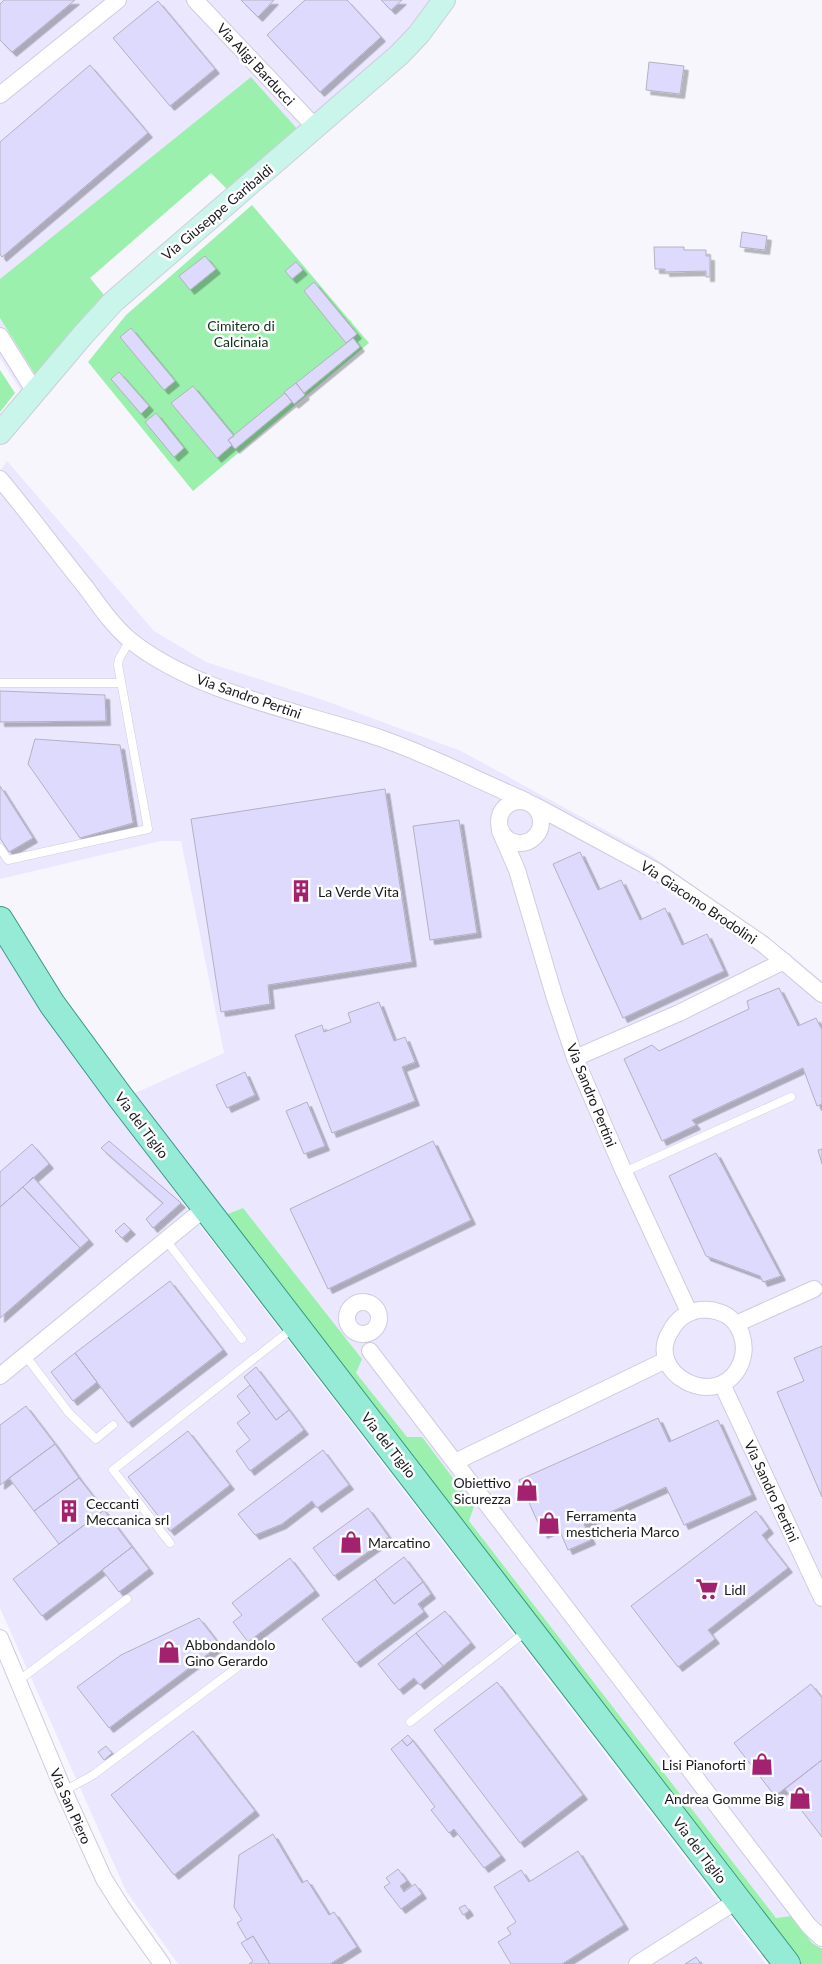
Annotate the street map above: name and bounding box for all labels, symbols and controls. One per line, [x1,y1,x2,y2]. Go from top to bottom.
street label: Via Aligi Barducci [214,19,298,109]
street label: Via Giuseppe Garibaldi [158,161,276,263]
park label: Cimitero di Calcinaia [207,317,275,350]
street label: Via Sandro Pertini [194,670,304,722]
street label: Via Giacomo Brodolini [638,857,760,947]
building icon: La Verde Vita [288,878,314,904]
place label: La Verde Vita [318,883,399,900]
street label: Via Sandro Pertini [563,1041,621,1149]
street label: Via del Tiglio [112,1089,172,1162]
street label: Via del Tiglio [358,1409,420,1481]
street label: Via Sandro Pertini [741,1437,803,1545]
place label: Obiettivo Sicurezza [453,1474,511,1507]
shop icon: Obiettivo Sicurezza [514,1477,540,1503]
place label: Ceccanti Meccanica srl [86,1495,169,1528]
building icon: Ceccanti Meccanica srl [56,1498,82,1524]
place label: Ferramenta mesticheria Marco [566,1507,680,1540]
shop icon: Ferramenta mesticheria Marco [536,1510,562,1536]
shop icon: Marcatino [338,1529,364,1555]
place label: Marcatino [368,1534,431,1551]
supermarket icon: Lidl [694,1576,720,1602]
place label: Lidl [724,1581,746,1598]
place label: Abbondandolo Gino Gerardo [185,1636,276,1669]
shop icon: Abbondandolo Gino Gerardo [156,1639,182,1665]
shop icon: Lisi Pianoforti [749,1751,775,1777]
place label: Lisi Pianoforti [662,1756,746,1773]
street label: Via San Piero [47,1765,95,1847]
shop icon: Andrea Gomme Big [787,1785,813,1811]
place label: Andrea Gomme Big [665,1790,784,1807]
street label: Via del Tiglio [670,1814,730,1887]

